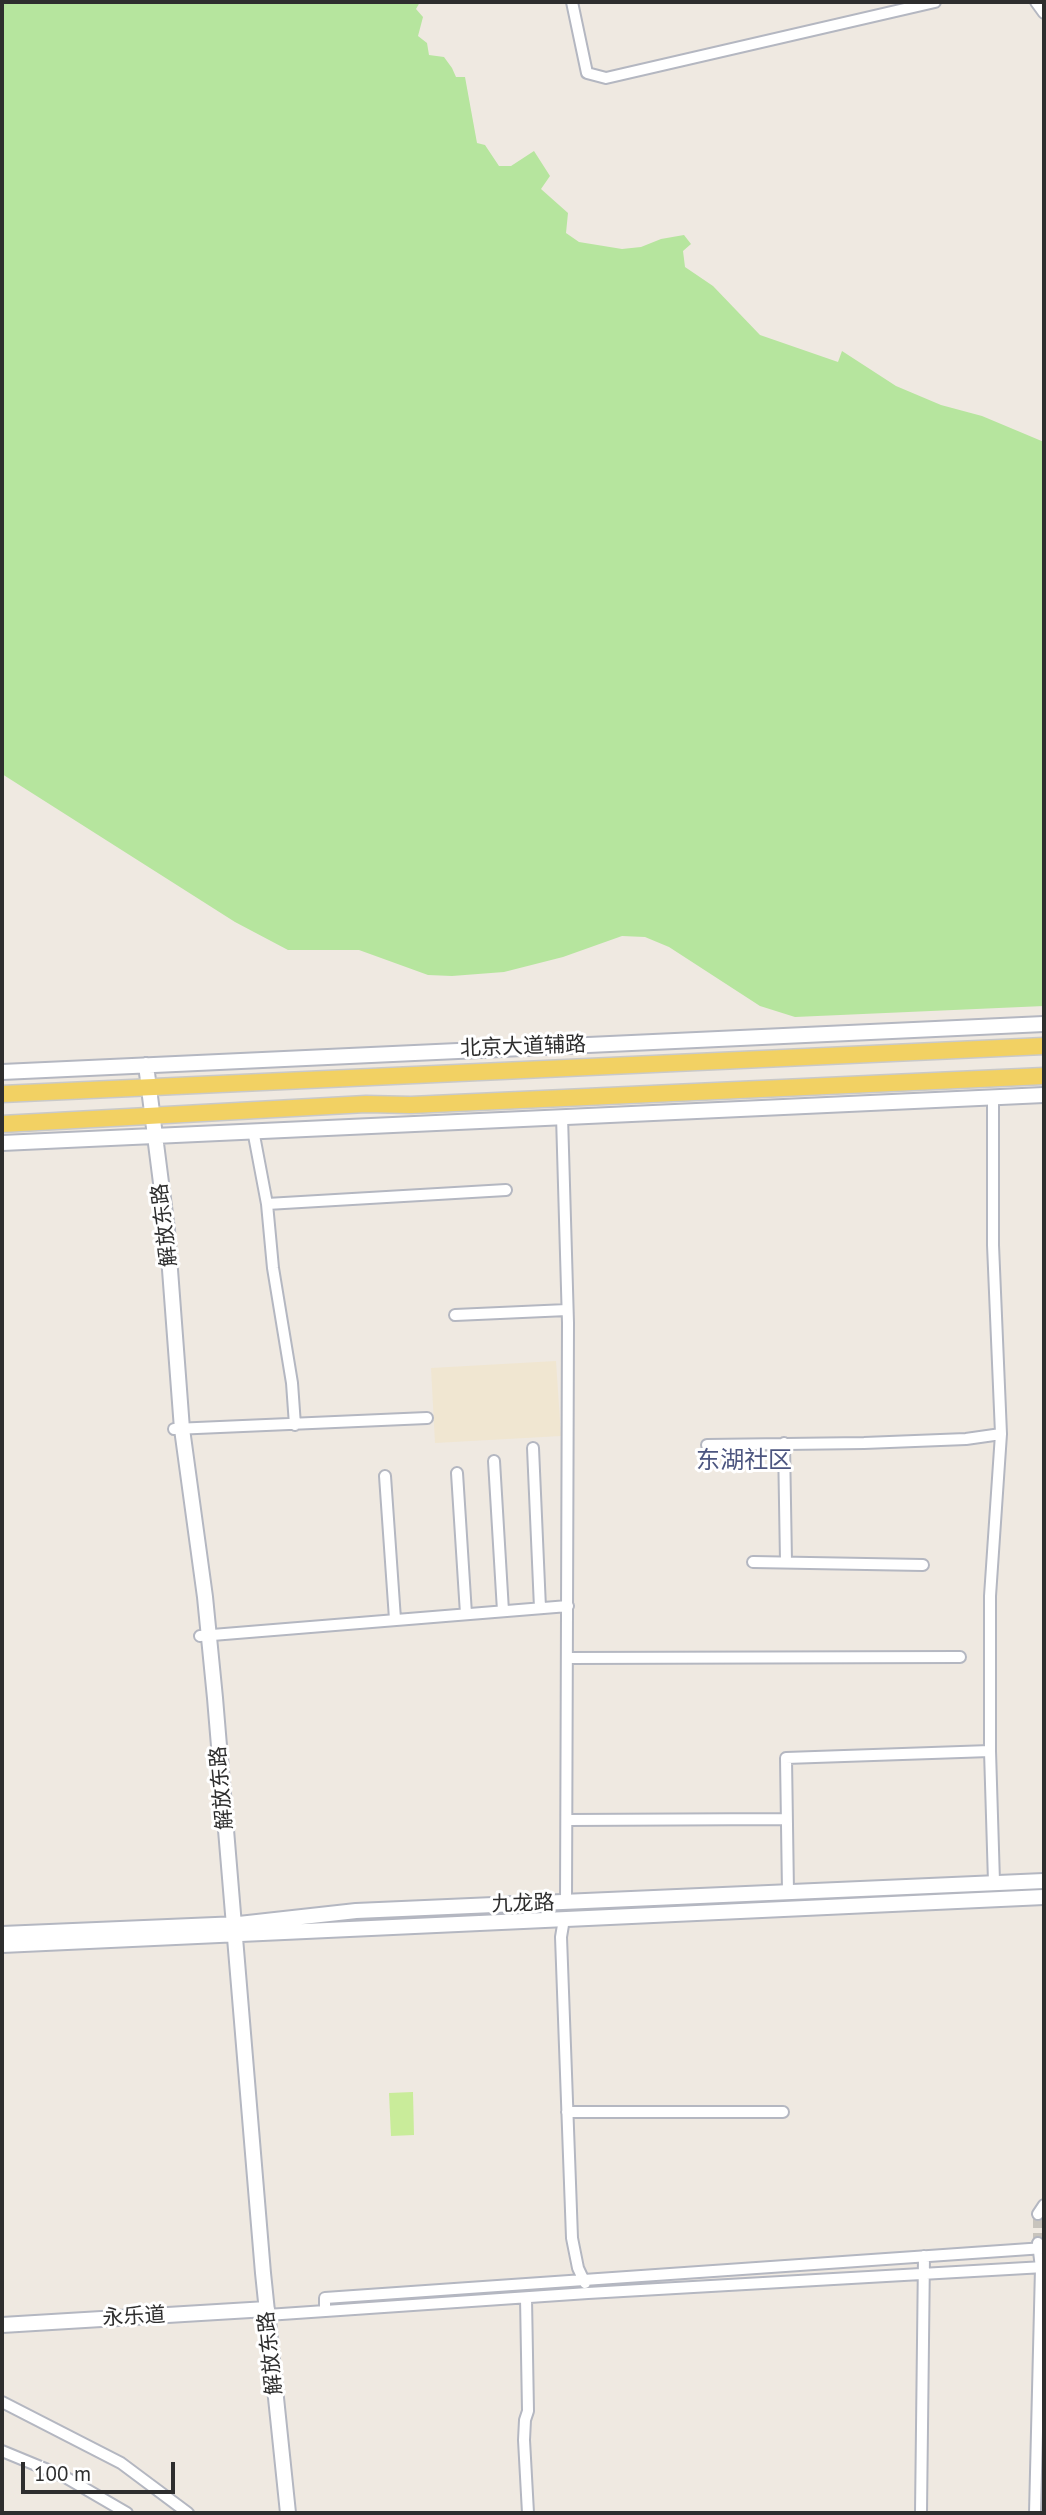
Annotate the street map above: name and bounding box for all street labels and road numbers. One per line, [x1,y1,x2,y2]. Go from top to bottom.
street label: 北京大道辅路 [460,1032,586,1062]
street label: 解放东路 [147,1182,183,1268]
street label: 解放东路 [206,1745,238,1831]
street label: 九龙路 [491,1890,555,1918]
street label: 永乐道 [102,2303,166,2331]
street label: 解放东路 [254,2310,288,2396]

